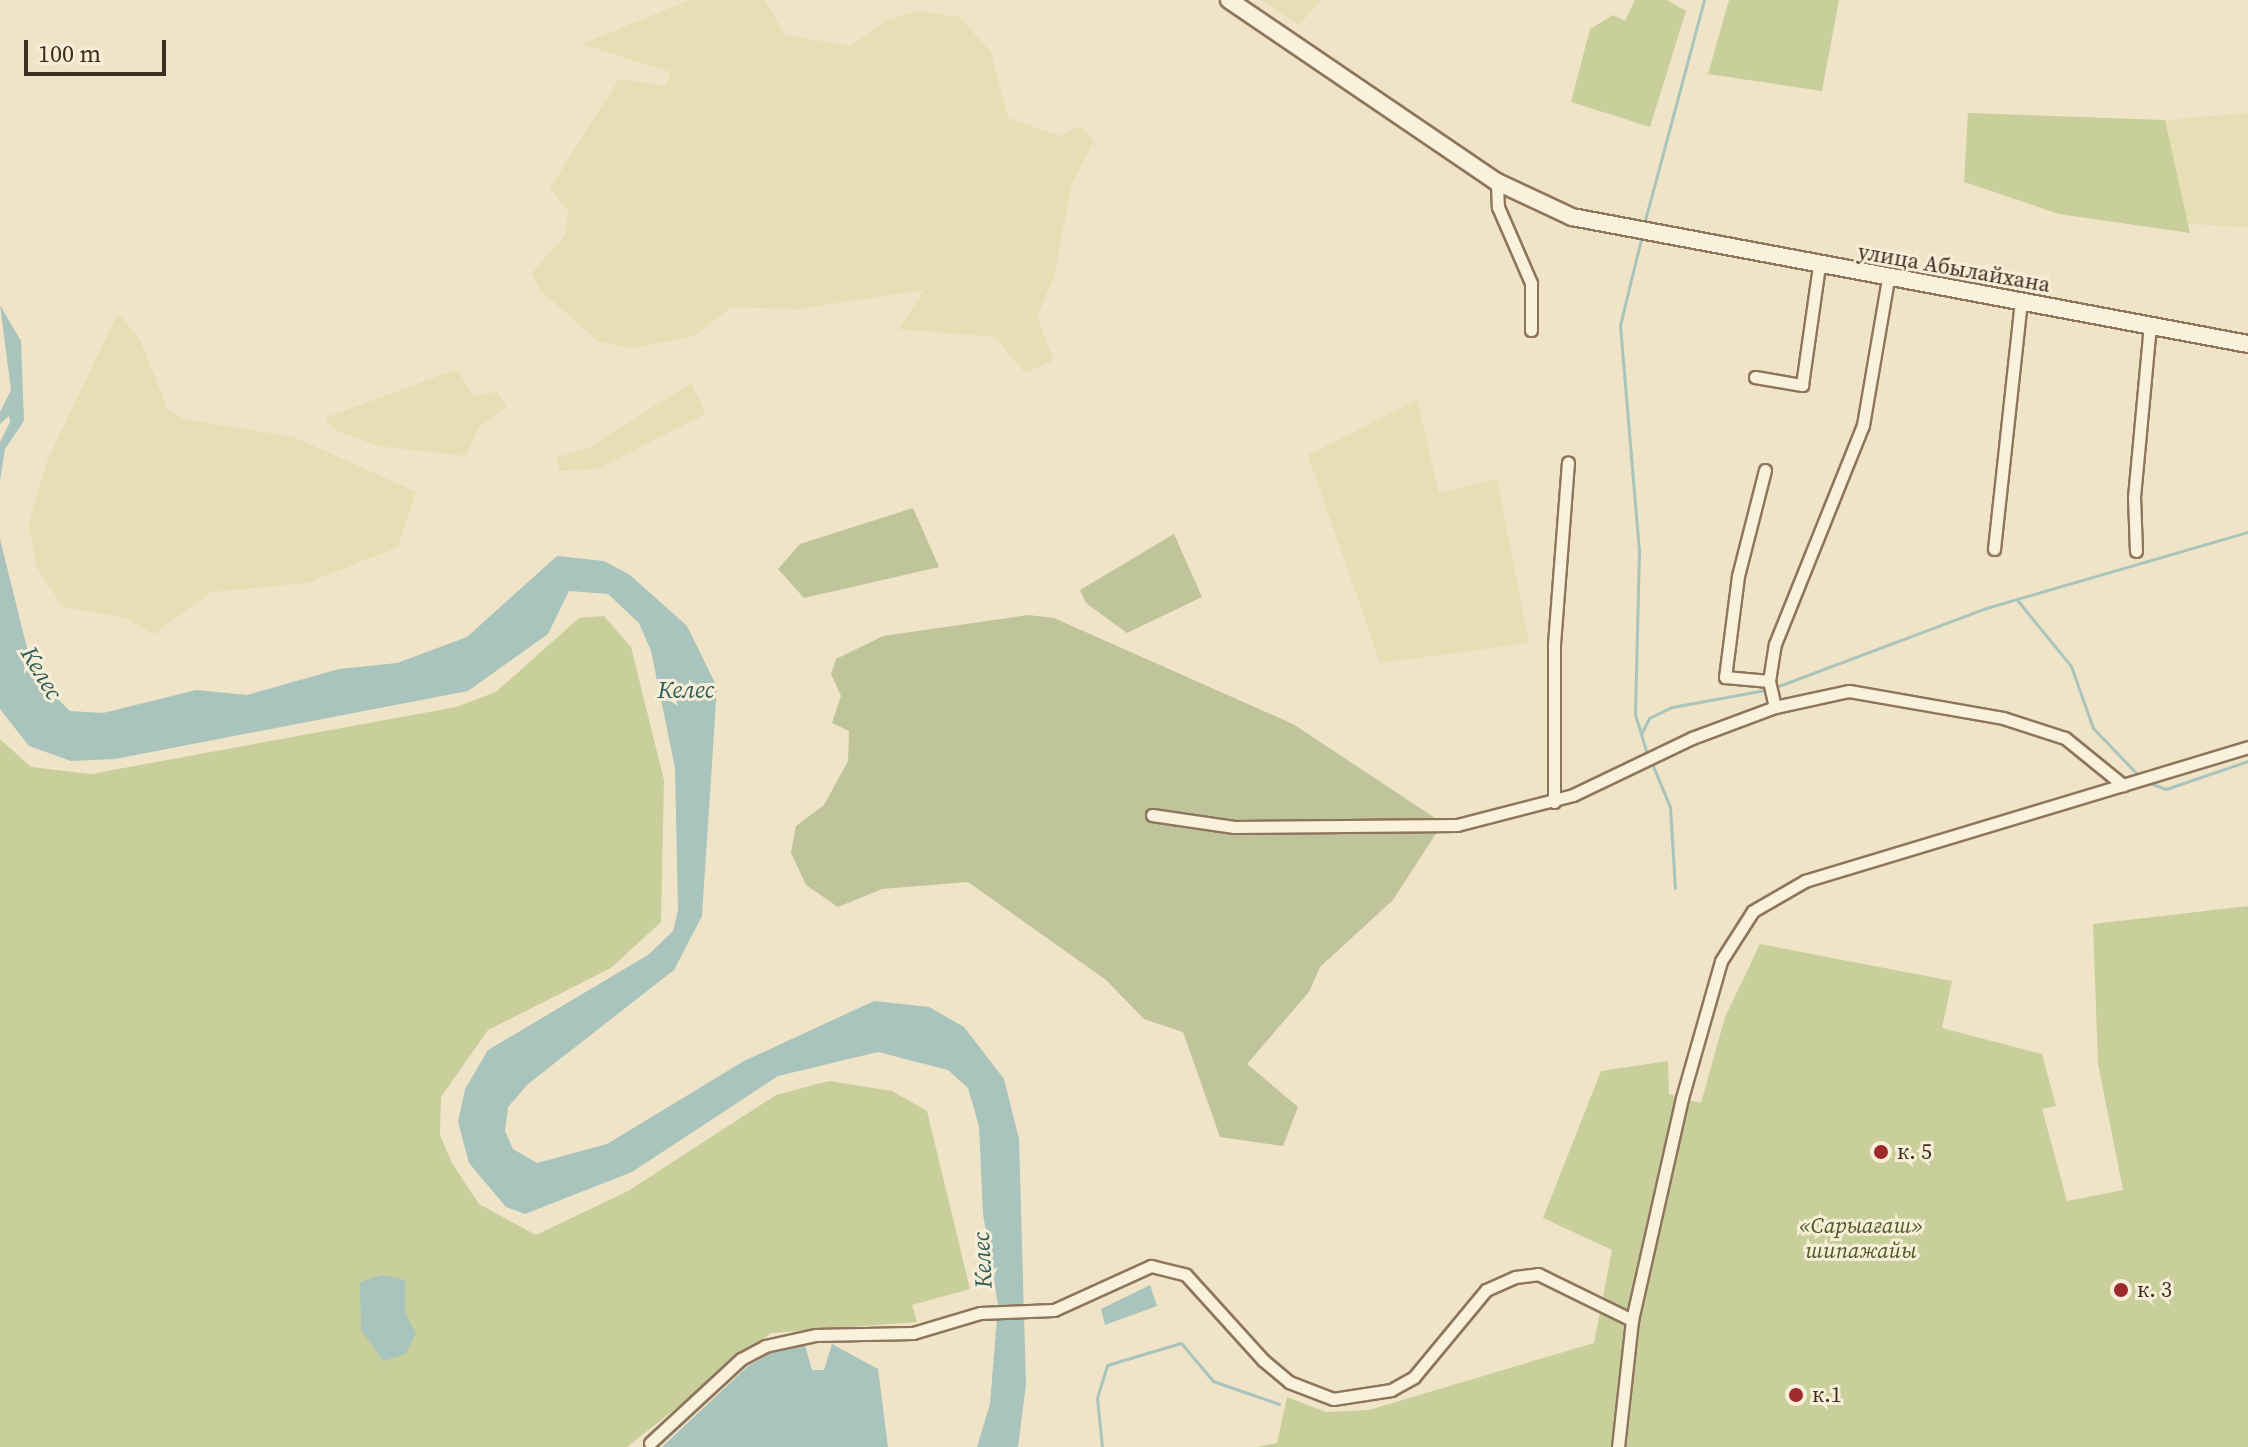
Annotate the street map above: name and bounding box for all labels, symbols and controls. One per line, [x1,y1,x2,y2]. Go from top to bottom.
scale bar [28,24,170,74]
text: 100 m [38,37,101,70]
street label: улица Абылайхана [1856,238,2052,298]
water label: Келес [15,641,69,705]
water label: Келес [658,676,714,704]
place label: к. 5 [1897,1139,1932,1165]
marker: к. 5 [1872,1143,1890,1161]
park label: «Сарыағаш» шипажайы [1799,1212,1923,1264]
water label: Келес [966,1231,998,1289]
place label: к. 3 [2137,1277,2172,1303]
marker: к. 3 [2112,1281,2130,1299]
place label: к.1 [1812,1382,1842,1408]
marker: к.1 [1787,1386,1805,1404]

